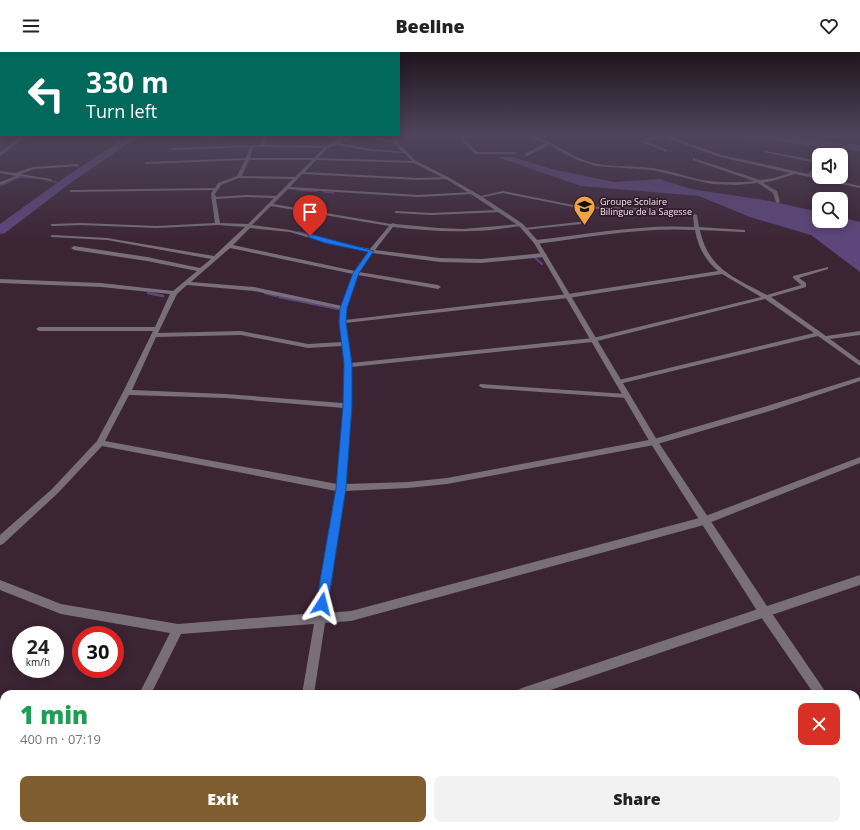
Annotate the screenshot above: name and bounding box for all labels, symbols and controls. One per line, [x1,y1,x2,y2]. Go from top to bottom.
text: Beeline [395,14,465,38]
icon: menu [20,15,42,37]
icon: heart [818,15,840,37]
text: 330 m [86,63,169,101]
icon: left [20,68,72,120]
text: Turn left [86,99,157,123]
map controls [812,148,848,228]
button: sound [812,148,848,184]
button: search [812,192,848,228]
school or university icon: Groupe Scolaire Bilingue de la Sagesse [572,193,598,226]
pin [293,195,327,236]
place label: Groupe Scolaire Bilingue de la Sagesse [600,195,692,218]
icon: arrive [299,201,321,223]
position arrow [301,583,343,625]
speed limit sign: 30 [72,626,124,678]
text: 24 [27,633,49,660]
text: km/h [26,655,50,669]
text: 1 min [20,698,88,731]
button: close [798,703,840,745]
text: 400 m · 07:19 [20,730,101,748]
button: Exit [20,776,426,822]
button: Share [434,776,840,822]

